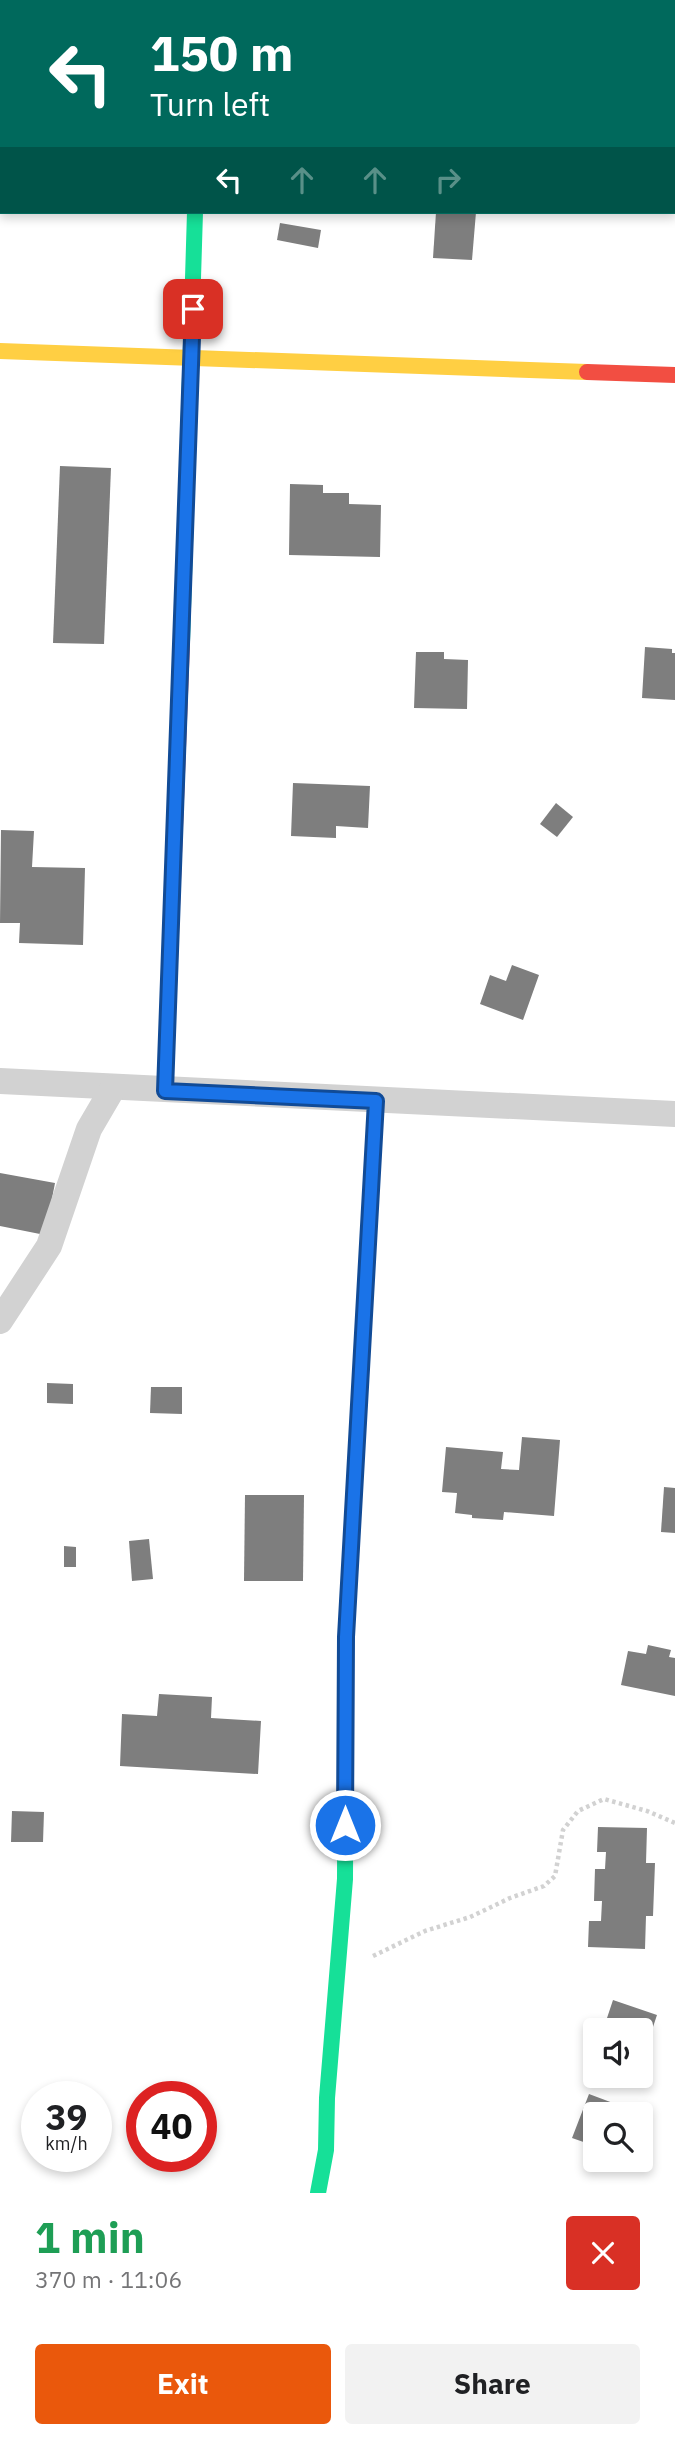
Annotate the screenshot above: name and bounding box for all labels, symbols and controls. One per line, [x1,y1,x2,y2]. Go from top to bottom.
text: 150 m [150,21,294,84]
icon: left [35,28,126,119]
text: Turn left [150,83,270,125]
icon: left [210,161,248,199]
icon: ahead [283,161,321,199]
icon: ahead [356,161,394,199]
icon: right [429,161,467,199]
pin [163,279,223,339]
icon: arrive [174,290,212,328]
position arrow [308,1788,382,1862]
map controls [583,2018,653,2172]
button: sound [583,2018,653,2088]
speed limit sign: 40 [126,2081,217,2172]
text: 39 [45,2094,88,2140]
button: search [583,2102,653,2172]
text: km/h [45,2132,88,2155]
text: 1 min [35,2210,145,2265]
button: close [566,2216,640,2290]
text: 370 m · 11:06 [35,2264,182,2294]
button: Exit [35,2344,331,2424]
button: Share [345,2344,640,2424]

